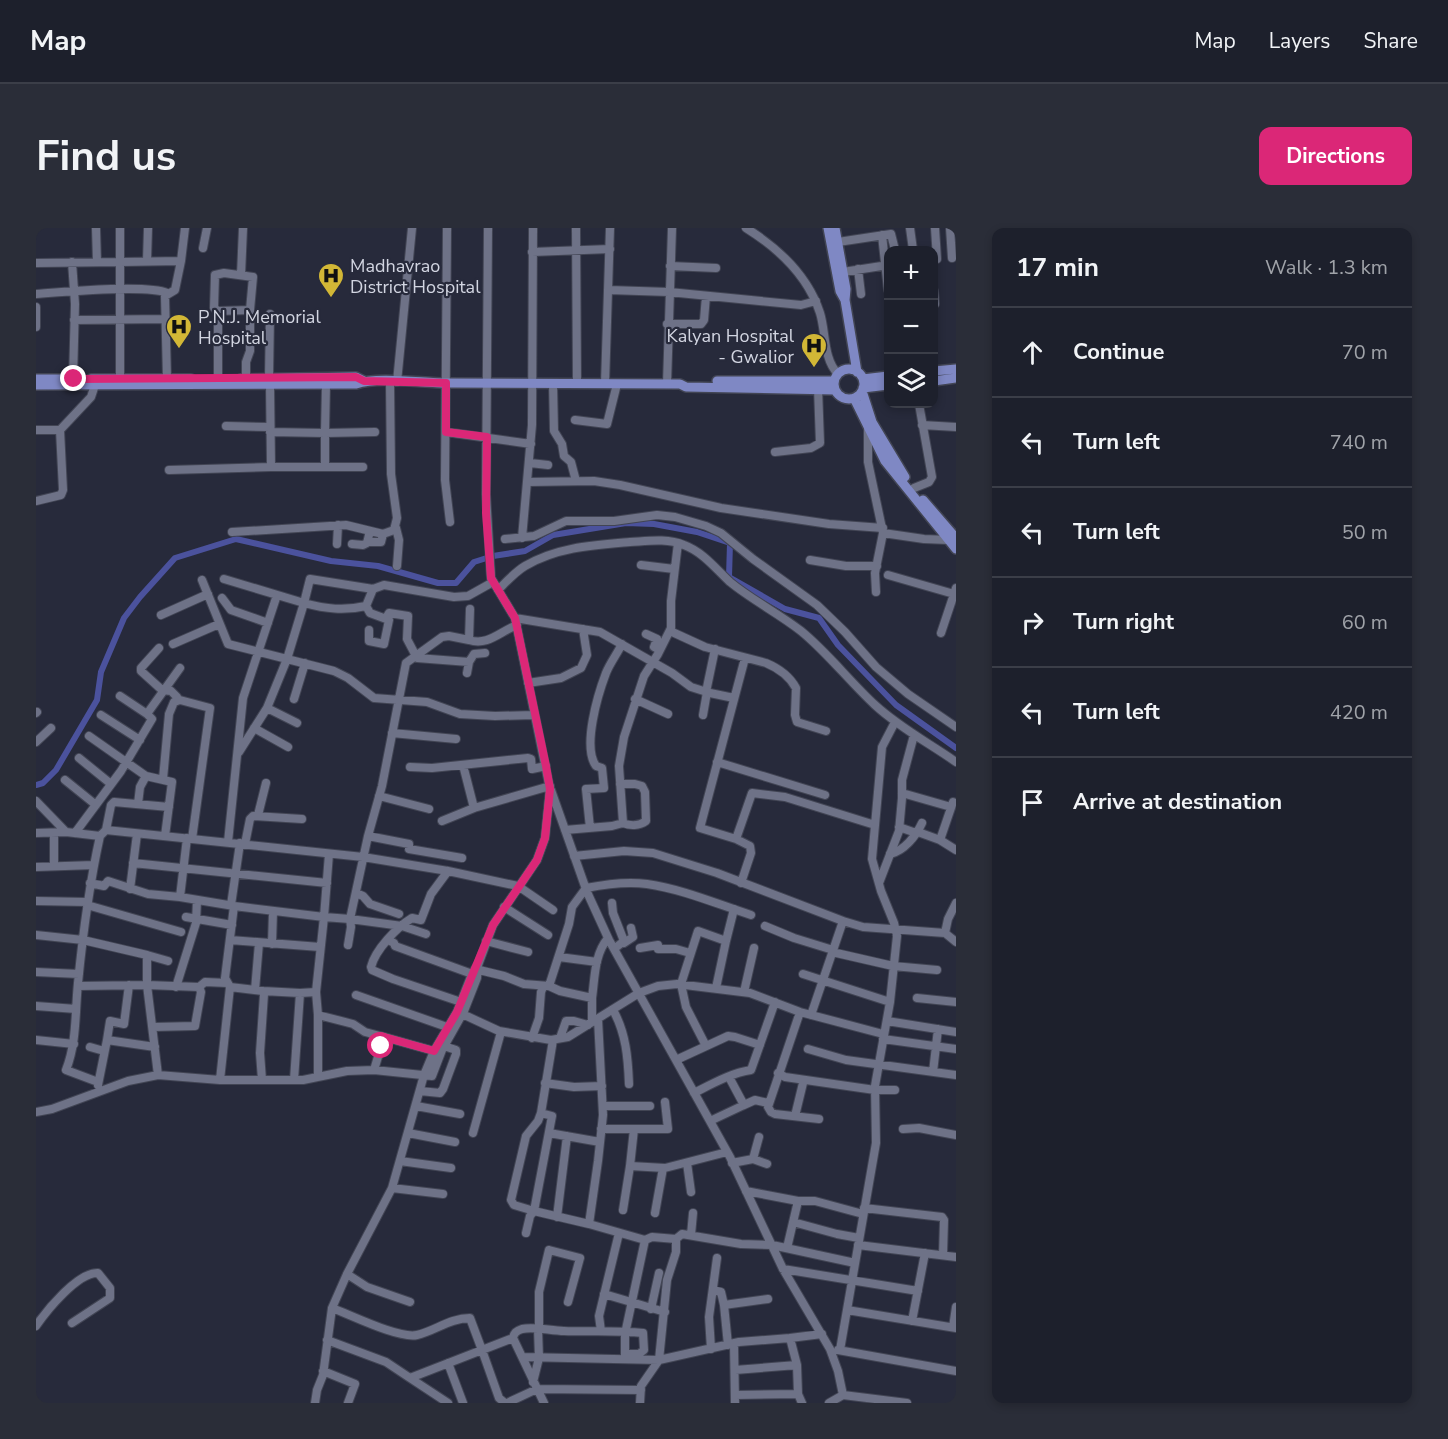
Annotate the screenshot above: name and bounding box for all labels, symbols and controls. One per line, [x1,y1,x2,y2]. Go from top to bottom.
text: Map [30,22,86,60]
text: Map [1194,27,1236,55]
text: Layers [1269,27,1330,55]
text: Share [1363,27,1418,55]
button: Directions [1259,127,1412,185]
text: Find us [36,128,176,185]
map controls [884,246,938,408]
button: + [884,246,938,300]
text: 17 min [1016,250,1099,285]
place label: Madhavrao District Hospital [350,254,481,299]
text: Walk · 1.3 km [1265,254,1388,281]
hospital icon: Madhavrao District Hospital [316,261,346,299]
button: − [884,300,938,354]
place label: P.N.J. Memorial Hospital [198,305,321,350]
hospital icon: P.N.J. Memorial Hospital [164,312,194,350]
place label: Kalyan Hospital - Gwalior [666,324,795,369]
hospital icon: Kalyan Hospital - Gwalior [799,331,829,369]
icon: ahead [1016,336,1049,369]
text: Continue [1073,337,1164,367]
text: 70 m [1342,339,1388,366]
button: layers [884,354,938,408]
route end [60,365,86,391]
icon: left [1016,426,1049,459]
text: Turn left [1073,427,1160,457]
text: 740 m [1330,429,1388,456]
icon: left [1016,516,1049,549]
text: Turn left [1073,517,1160,547]
text: 50 m [1342,519,1388,546]
icon: right [1016,606,1049,639]
text: Turn right [1073,607,1174,637]
text: 60 m [1342,609,1388,636]
icon: left [1016,696,1049,729]
text: Turn left [1073,697,1160,727]
text: 420 m [1330,699,1388,726]
icon: arrive [1016,786,1049,819]
text: Arrive at destination [1073,787,1282,817]
route start [367,1032,393,1058]

